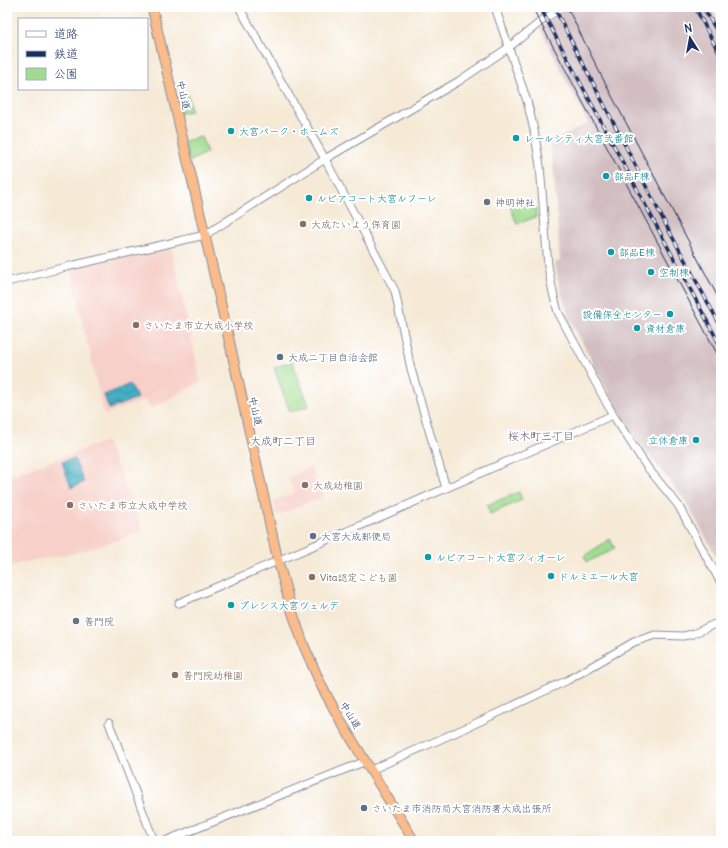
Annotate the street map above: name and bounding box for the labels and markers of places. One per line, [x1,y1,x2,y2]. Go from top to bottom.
place label: 大宮パーク・ホームズ [239,125,339,138]
marker: 大宮パーク・ホームズ [226,126,236,136]
place label: レールシティ大宮弐番館 [524,132,634,145]
marker: レールシティ大宮弐番館 [511,133,521,143]
place label: 部品F棟 [614,170,650,183]
marker: 部品F棟 [601,171,611,181]
place label: ルピアコート大宮ルフーレ [317,192,436,205]
marker: ルピアコート大宮ルフーレ [304,193,314,203]
place label: 神明神社 [495,196,535,209]
marker: 神明神社 [482,197,492,207]
place label: 大成たいよう保育園 [311,218,401,231]
marker: 大成たいよう保育園 [298,219,308,229]
place label: 部品E棟 [619,246,655,259]
marker: 部品E棟 [606,247,616,257]
place label: 空制棟 [659,266,689,279]
marker: 空制棟 [646,267,656,277]
place label: 設備保全センター [582,308,662,321]
marker: 設備保全センター [665,309,675,319]
place label: さいたま市立大成小学校 [144,319,254,332]
marker: さいたま市立大成小学校 [131,320,141,330]
place label: 資材倉庫 [645,322,685,335]
marker: 資材倉庫 [632,323,642,333]
place label: 大成二丁目自治会館 [288,351,378,364]
marker: 大成二丁目自治会館 [275,352,285,362]
place label: 立体倉庫 [648,434,688,447]
marker: 立体倉庫 [691,435,701,445]
place label: 大成幼稚園 [313,479,363,492]
marker: 大成幼稚園 [300,480,310,490]
place label: さいたま市立大成中学校 [78,499,188,512]
marker: さいたま市立大成中学校 [65,500,75,510]
place label: 大宮大成郵便局 [321,530,391,543]
marker: 大宮大成郵便局 [308,531,318,541]
place label: ルピアコート大宮フィオーレ [436,551,566,564]
marker: ルピアコート大宮フィオーレ [423,552,433,562]
place label: ドルミエール大宮 [559,570,638,583]
place label: Vita認定こども園 [320,571,398,584]
marker: ドルミエール大宮 [546,571,556,581]
marker: Vita認定こども園 [307,572,317,582]
place label: プレシス大宮ヴェルデ [239,599,339,612]
marker: プレシス大宮ヴェルデ [226,600,236,610]
place label: 普門院 [84,615,114,628]
marker: 普門院 [71,616,81,626]
place label: 普門院幼稚園 [183,669,243,682]
marker: 普門院幼稚園 [170,670,180,680]
place label: さいたま市消防局大宮消防署大成出張所 [372,802,552,815]
marker: さいたま市消防局大宮消防署大成出張所 [359,803,369,813]

